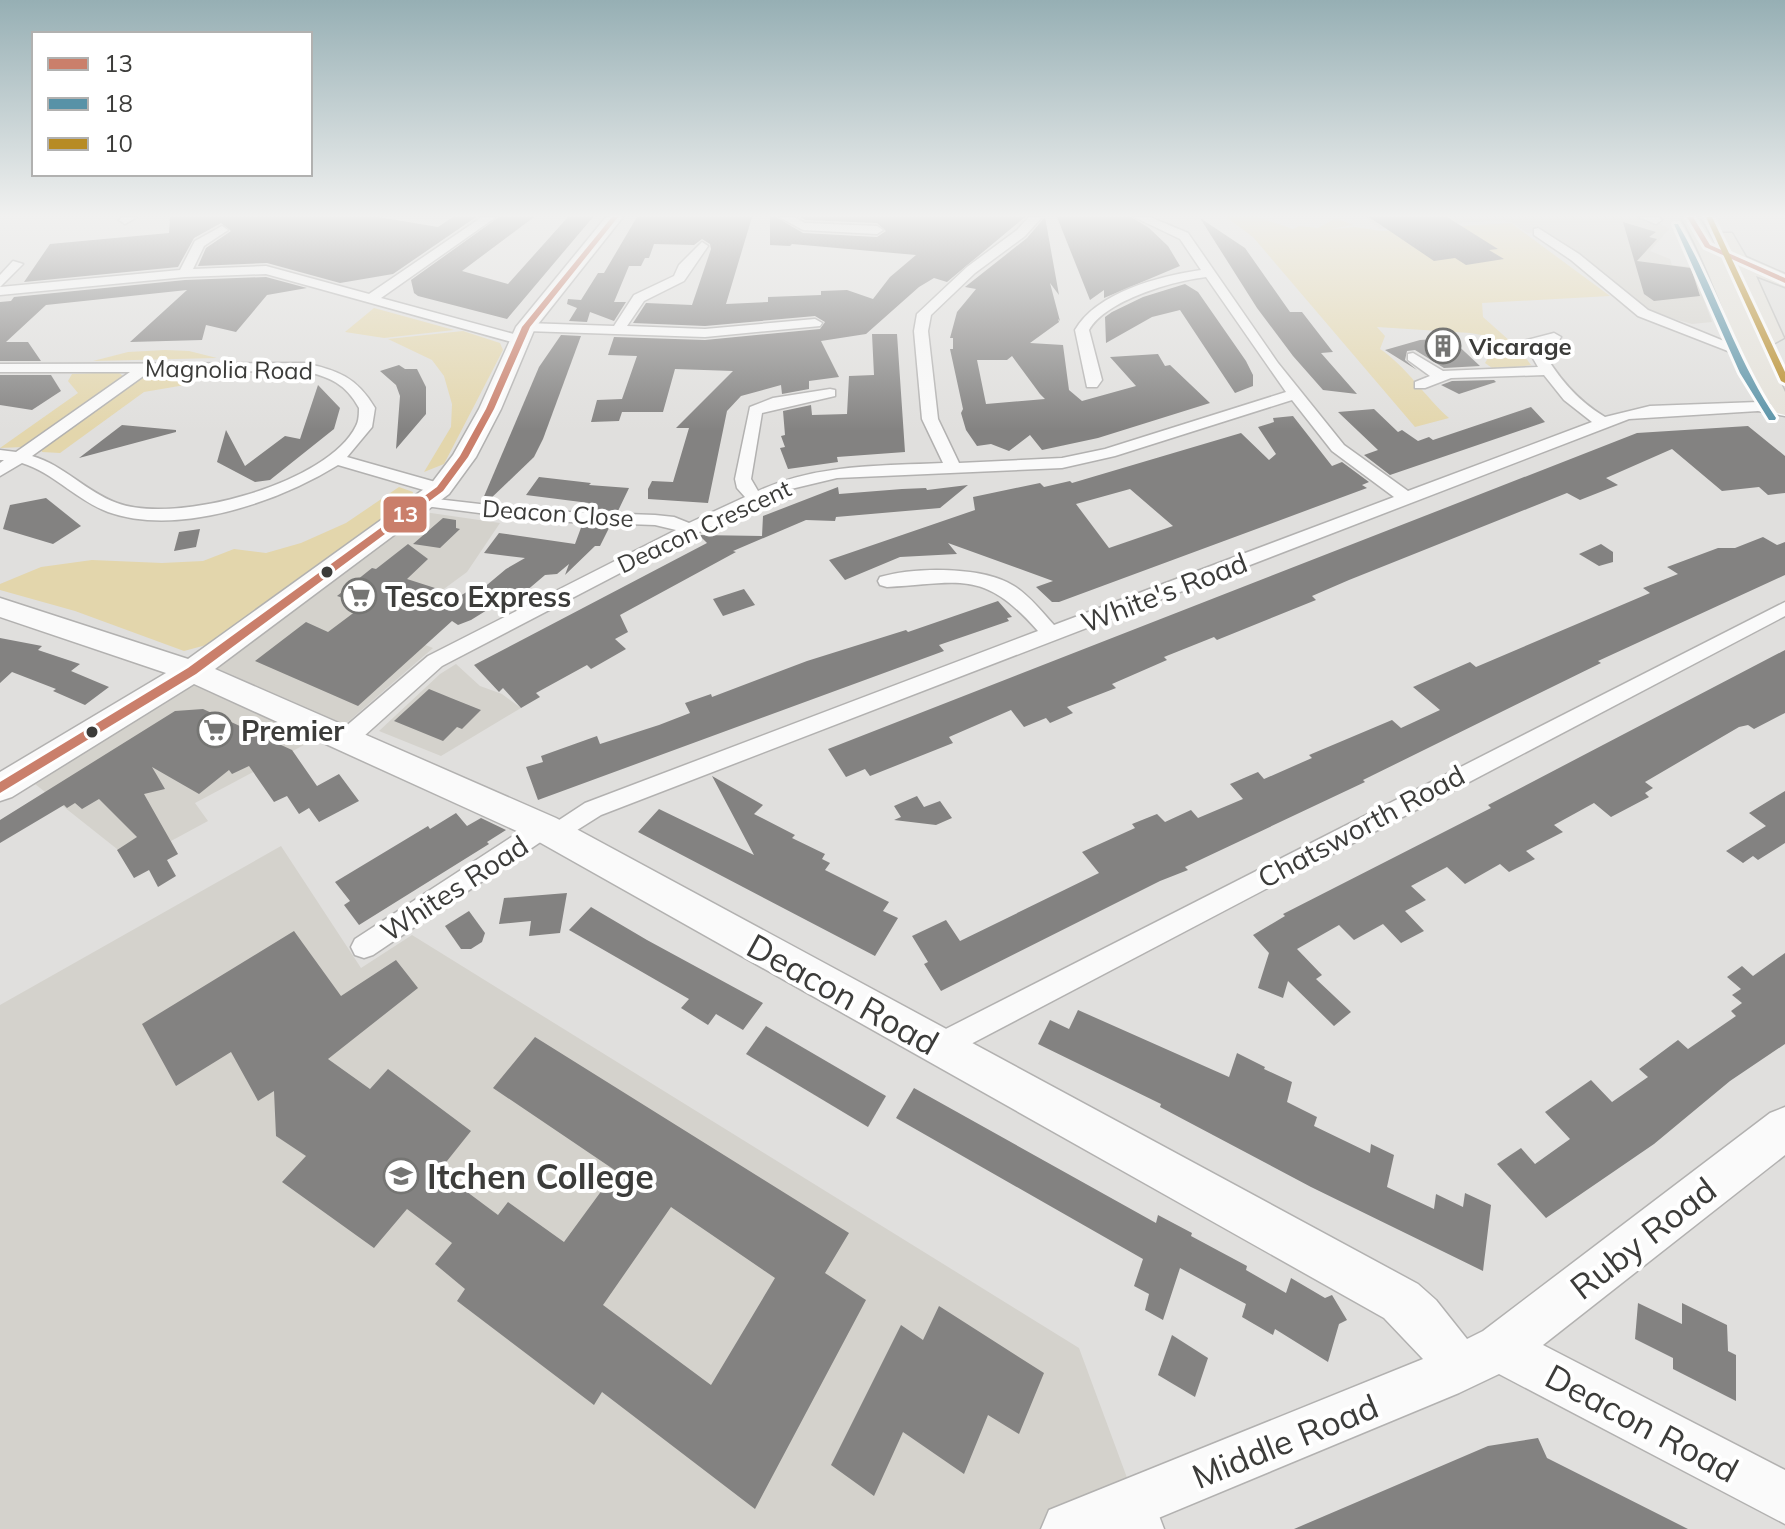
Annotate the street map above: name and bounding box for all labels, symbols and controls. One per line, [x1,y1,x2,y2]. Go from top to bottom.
legend [32,32,312,176]
text: 13 [104,48,133,78]
text: 18 [104,88,133,118]
text: 10 [104,128,133,158]
building icon: Vicarage [1424,327,1462,365]
place label: Vicarage [1468,331,1572,361]
street label: Magnolia Road [145,353,313,385]
street label: Deacon Crescent [612,473,796,579]
street label: Deacon Close [481,493,635,533]
line badge: 13 [382,495,428,534]
text: 13 [392,500,418,528]
street label: White's Road [1076,544,1252,640]
unlabelled marker [319,564,335,580]
supermarket icon: Tesco Express [340,577,378,615]
place label: Tesco Express [385,579,571,614]
supermarket icon: Premier [196,711,234,749]
place label: Premier [241,713,344,748]
unlabelled marker [84,724,100,740]
street label: Chatsworth Road [1252,757,1470,895]
street label: Whites Road [374,827,534,949]
street label: Deacon Road [740,924,946,1064]
place label: Itchen College [427,1155,654,1198]
school or university icon: Itchen College [382,1157,420,1195]
street label: Ruby Road [1561,1168,1725,1308]
street label: Deacon Road [1538,1354,1746,1492]
street label: Middle Road [1186,1384,1384,1498]

